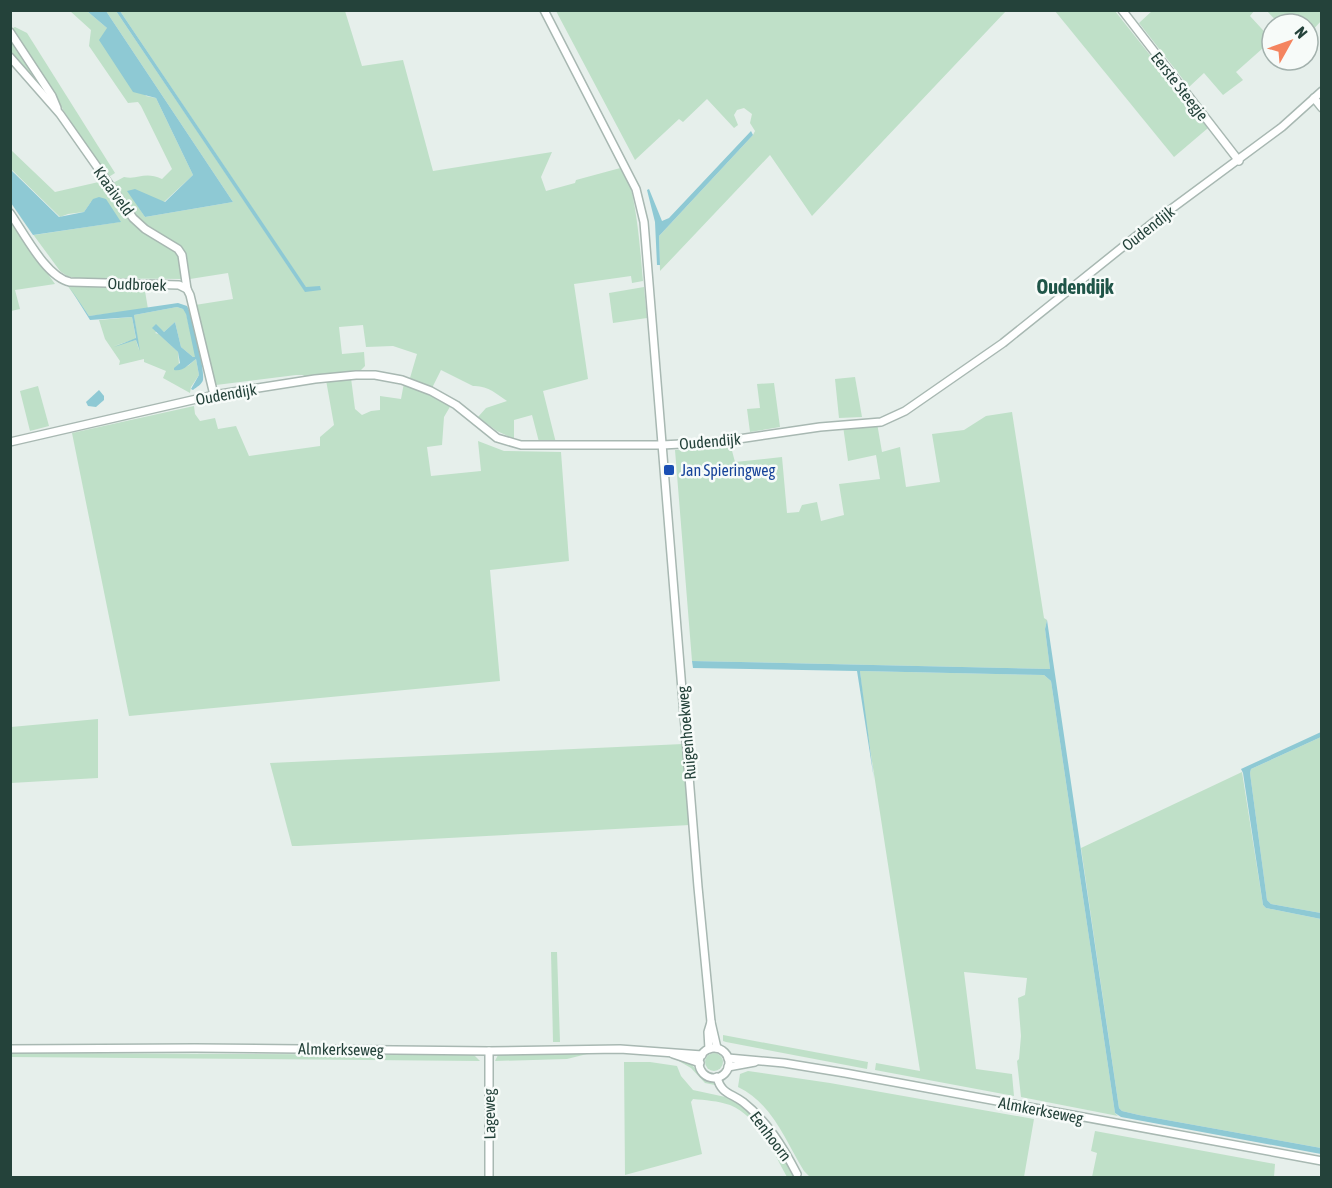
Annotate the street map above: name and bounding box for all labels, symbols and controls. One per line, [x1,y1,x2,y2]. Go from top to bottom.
north arrow [1260,12,1320,72]
text: N [1292,23,1311,42]
street label: Eerste Steegje [1147,48,1212,124]
street label: Kraaiveld [90,163,138,219]
street label: Oudendijk [1118,202,1178,255]
street label: Oudbroek [107,274,167,294]
district label: Oudendijk [1036,275,1114,298]
street label: Oudendijk [194,380,258,409]
street label: Oudendijk [678,429,742,454]
place label: Jan Spieringweg [681,461,775,480]
marker: Jan Spieringweg [662,463,676,477]
street label: Ruigenhoekweg [673,685,700,781]
street label: Almkerkseweg [298,1039,384,1060]
street label: Lageweg [480,1088,499,1140]
street label: Almkerkseweg [997,1093,1085,1128]
street label: Eenhoorn [747,1108,795,1164]

